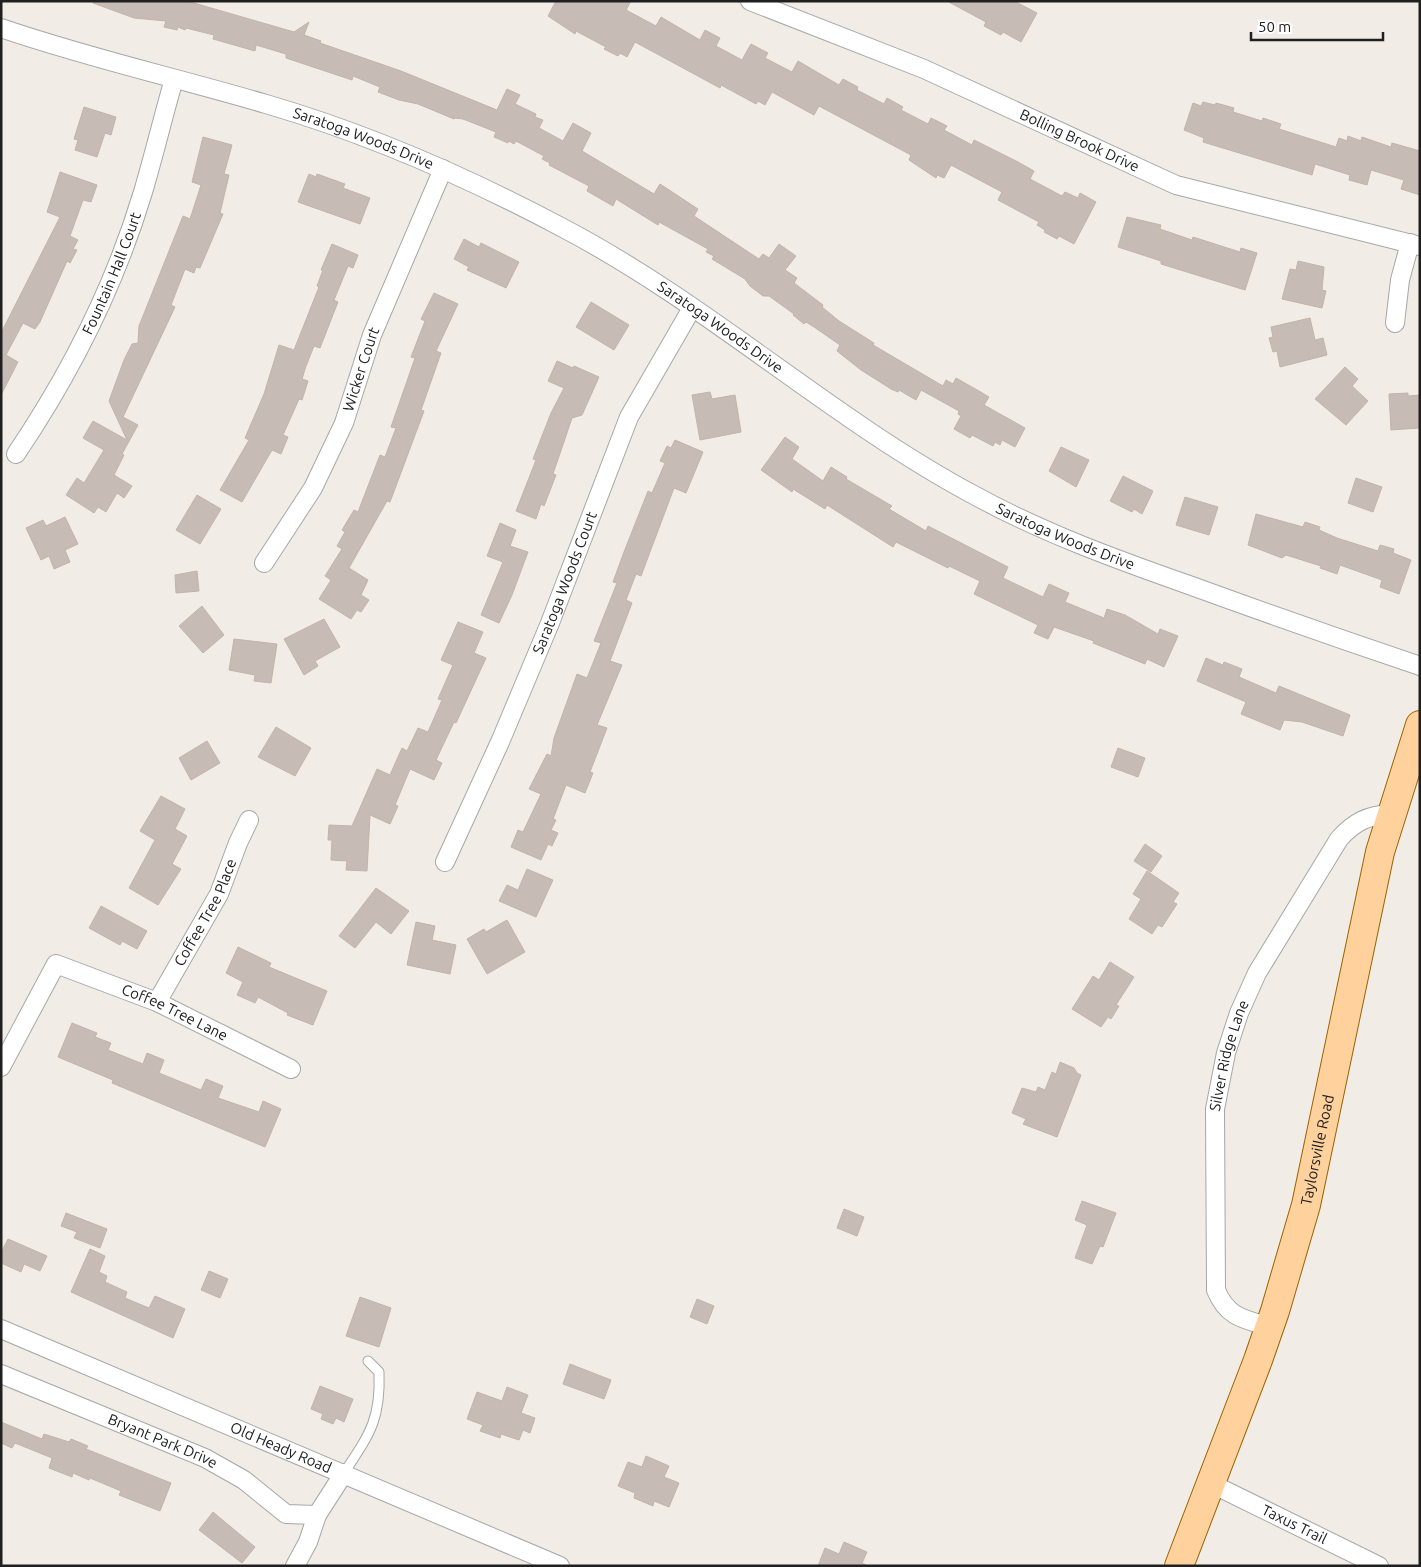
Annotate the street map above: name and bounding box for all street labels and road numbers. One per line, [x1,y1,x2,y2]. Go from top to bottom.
street label: Saratoga Woods Drive [291,104,436,172]
street label: Bolling Brook Drive [1017,105,1142,175]
street label: Fountain Hall Court [78,210,144,337]
street label: Saratoga Woods Drive [654,277,786,376]
street label: Wicker Court [339,324,383,413]
street label: Saratoga Woods Drive [993,499,1137,573]
street label: Saratoga Woods Court [529,509,600,656]
street label: Coffee Tree Place [170,856,239,969]
street label: Coffee Tree Lane [119,980,231,1044]
street label: Silver Ridge Lane [1206,997,1252,1113]
street label: Taylorsville Road [1297,1093,1337,1207]
street label: Bryant Park Drive [106,1410,221,1471]
street label: Old Heady Road [228,1418,334,1476]
street label: Taxus Trail [1259,1501,1330,1547]

